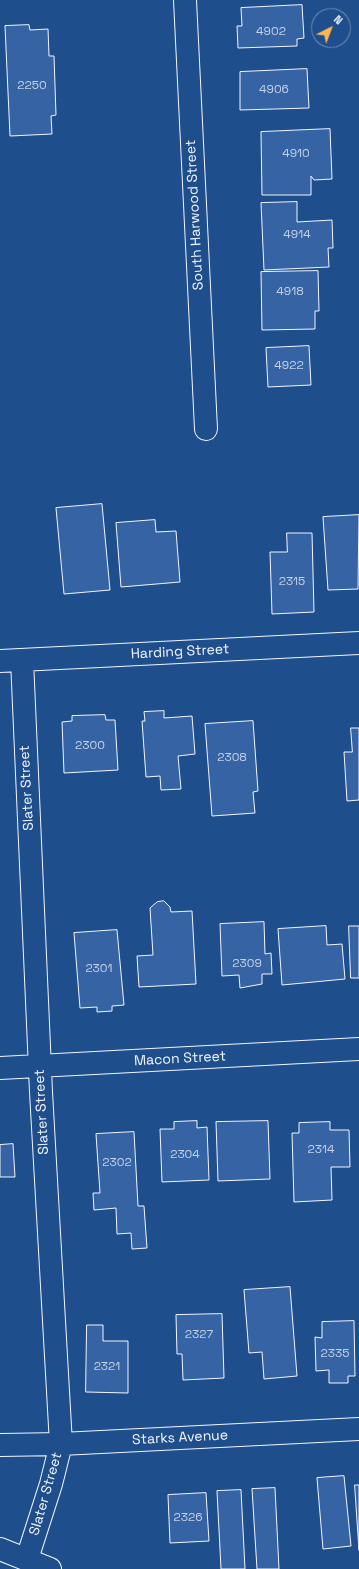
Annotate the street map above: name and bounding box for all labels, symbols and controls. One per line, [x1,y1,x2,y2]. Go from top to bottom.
north arrow [311,8,351,48]
text: N [331,12,346,27]
house number: 4902 [256,25,286,39]
house number: 2250 [17,79,47,93]
house number: 4906 [259,83,289,97]
street label: South Harwood Street [183,139,207,291]
house number: 4910 [282,147,310,161]
house number: 4914 [283,228,311,242]
house number: 4918 [276,285,304,299]
house number: 4922 [274,359,304,373]
house number: 2315 [279,575,305,589]
street label: Harding Street [130,641,230,663]
house number: 2300 [75,739,105,753]
street label: Slater Street [16,745,38,831]
house number: 2308 [217,751,247,765]
house number: 2309 [232,957,262,971]
house number: 2301 [85,962,113,976]
street label: Macon Street [134,1048,226,1070]
street label: Slater Street [31,1069,53,1155]
house number: 2314 [308,1143,334,1157]
house number: 2304 [170,1148,200,1162]
house number: 2302 [102,1156,132,1170]
house number: 2327 [185,1328,213,1342]
house number: 2335 [321,1347,349,1361]
house number: 2321 [94,1360,120,1374]
street label: Starks Avenue [132,1427,228,1449]
street label: Slater Street [26,1450,66,1538]
house number: 2326 [173,1511,203,1525]

